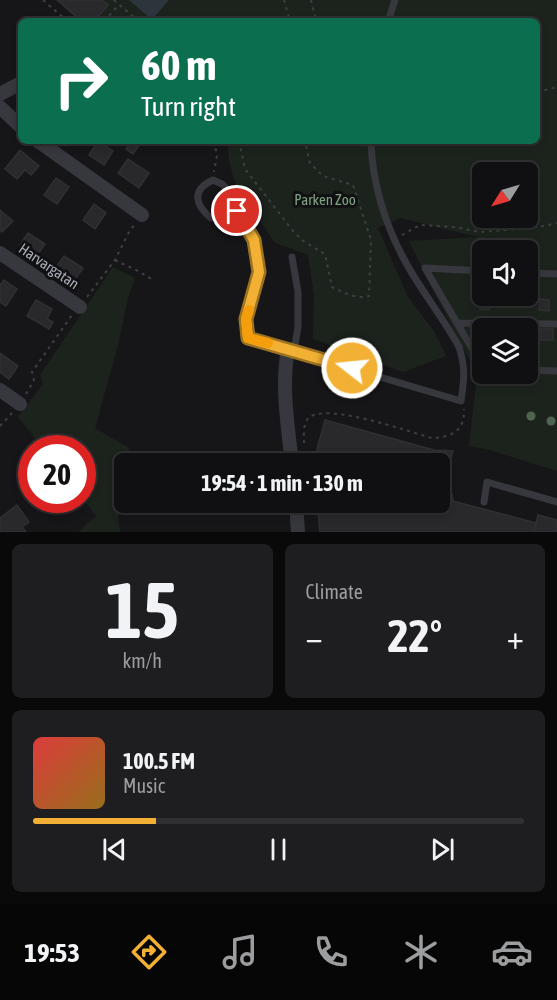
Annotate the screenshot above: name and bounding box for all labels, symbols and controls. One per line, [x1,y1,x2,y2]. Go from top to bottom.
text: 60 m [141,41,216,89]
icon: right [42,42,120,120]
text: Turn right [141,91,236,122]
north arrow [472,162,538,228]
map controls [472,162,538,384]
pin [211,185,262,236]
park label: Parken Zoo [294,191,356,208]
icon: arrive [220,194,253,227]
street label: Harvargatan [16,240,82,292]
button: sound [472,240,538,306]
button: layers [472,318,538,384]
position arrow [320,336,384,400]
speed limit sign: 20 [18,435,96,513]
text: 19:54 · 1 min · 130 m [201,470,363,496]
text: 15 [106,565,179,655]
text: Climate [306,580,363,603]
text: 22° [387,610,442,662]
text: − [306,618,323,656]
text: + [507,618,524,656]
text: km/h [122,649,162,672]
text: 100.5 FM [123,748,195,774]
text: Music [123,774,165,797]
icon: previous [98,833,131,866]
icon: pause [262,833,295,866]
icon: next [426,833,459,866]
icon: directions [128,931,170,973]
icon: music [219,931,261,973]
icon: phone [310,931,352,973]
icon: climate [400,931,442,973]
icon: car [491,931,533,973]
text: 19:53 [24,937,80,968]

